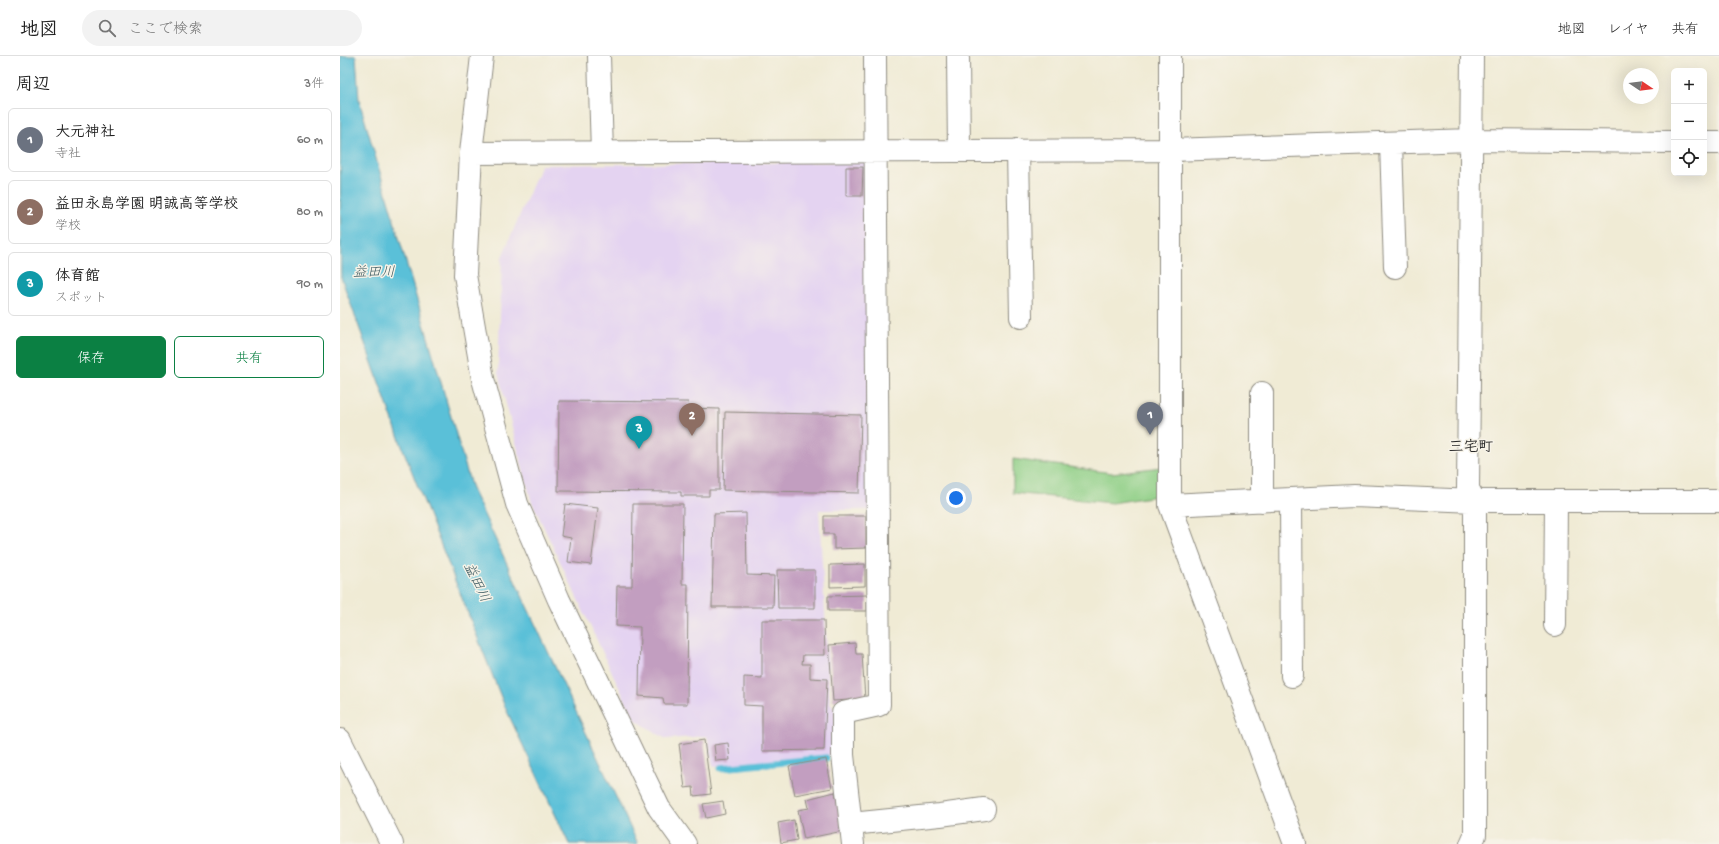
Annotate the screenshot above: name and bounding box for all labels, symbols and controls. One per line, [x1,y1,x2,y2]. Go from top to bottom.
search box [82,10,362,46]
icon: search [96,17,118,39]
text: 地図 [20,20,58,43]
text: ここで検索 [128,21,203,39]
text: 地図 [1558,22,1586,39]
text: レイヤ [1608,22,1649,39]
text: 共有 [1671,22,1699,39]
north arrow [1623,68,1659,104]
map controls [1671,68,1707,176]
button: + [1671,68,1707,104]
text: 周辺 [16,76,50,96]
text: 3件 [304,77,324,92]
button: − [1671,104,1707,140]
text: 大元神社 [55,124,115,142]
text: 1 [27,133,33,148]
text: 60 m [297,133,323,148]
button: locate [1671,140,1707,176]
text: 寺社 [55,147,81,162]
text: 益田永島学園 明誠高等学校 [55,196,239,214]
text: 2 [27,205,33,220]
text: 80 m [296,205,323,220]
text: 学校 [55,219,81,234]
water label: 益田川 [353,264,395,282]
text: 体育館 [55,268,100,286]
text: 3 [27,277,33,292]
text: 90 m [297,277,323,292]
text: スポット [55,291,107,306]
button: 保存 [16,336,166,378]
button: 共有 [174,336,324,378]
pin: 1 [1137,402,1163,435]
pin: 2 [679,403,705,436]
pin: 3 [626,416,652,449]
district label: 三宅町 [1448,438,1494,457]
your location [946,488,966,508]
water label: 益田川 [459,560,493,606]

